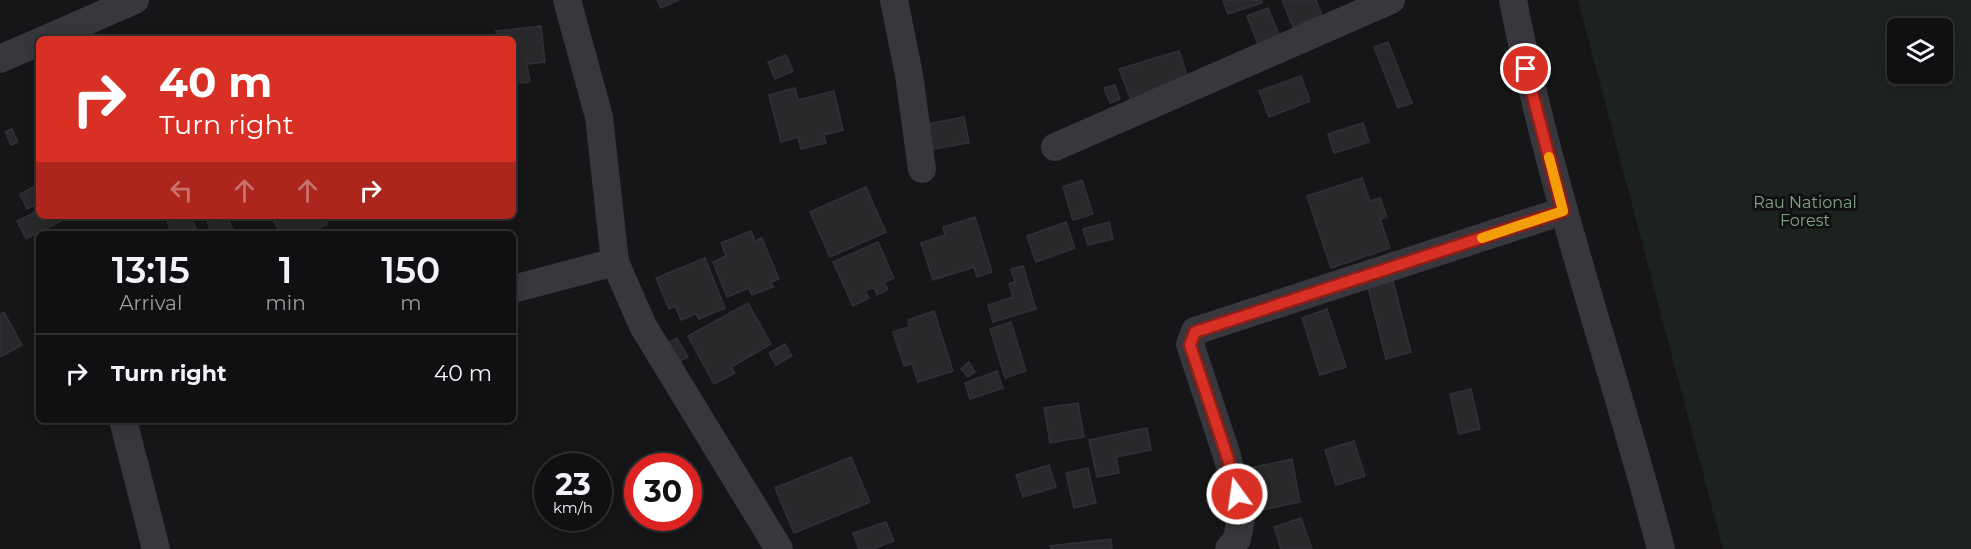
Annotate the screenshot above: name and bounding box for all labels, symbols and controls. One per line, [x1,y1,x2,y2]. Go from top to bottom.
map controls [1887,18,1953,84]
button: layers [1887,18,1953,84]
pin [1500,43,1551,94]
icon: arrive [1509,52,1542,85]
text: 40 m [159,56,272,108]
icon: right [60,60,138,138]
text: Turn right [159,108,294,141]
icon: left [165,174,198,207]
icon: ahead [228,174,261,207]
icon: ahead [291,174,324,207]
icon: right [354,174,387,207]
park label: Rau National Forest [1753,193,1857,230]
text: 13:15 [112,248,190,292]
text: 1 [279,248,292,292]
text: 150 [381,248,440,292]
text: Arrival [119,291,182,315]
text: min [266,291,306,315]
text: m [400,291,421,315]
icon: right [60,357,93,390]
text: Turn right [111,360,226,387]
text: 40 m [434,360,492,387]
speed limit sign: 30 [624,453,702,531]
position arrow [1205,462,1269,526]
text: 23 [555,466,591,503]
text: km/h [553,498,593,517]

